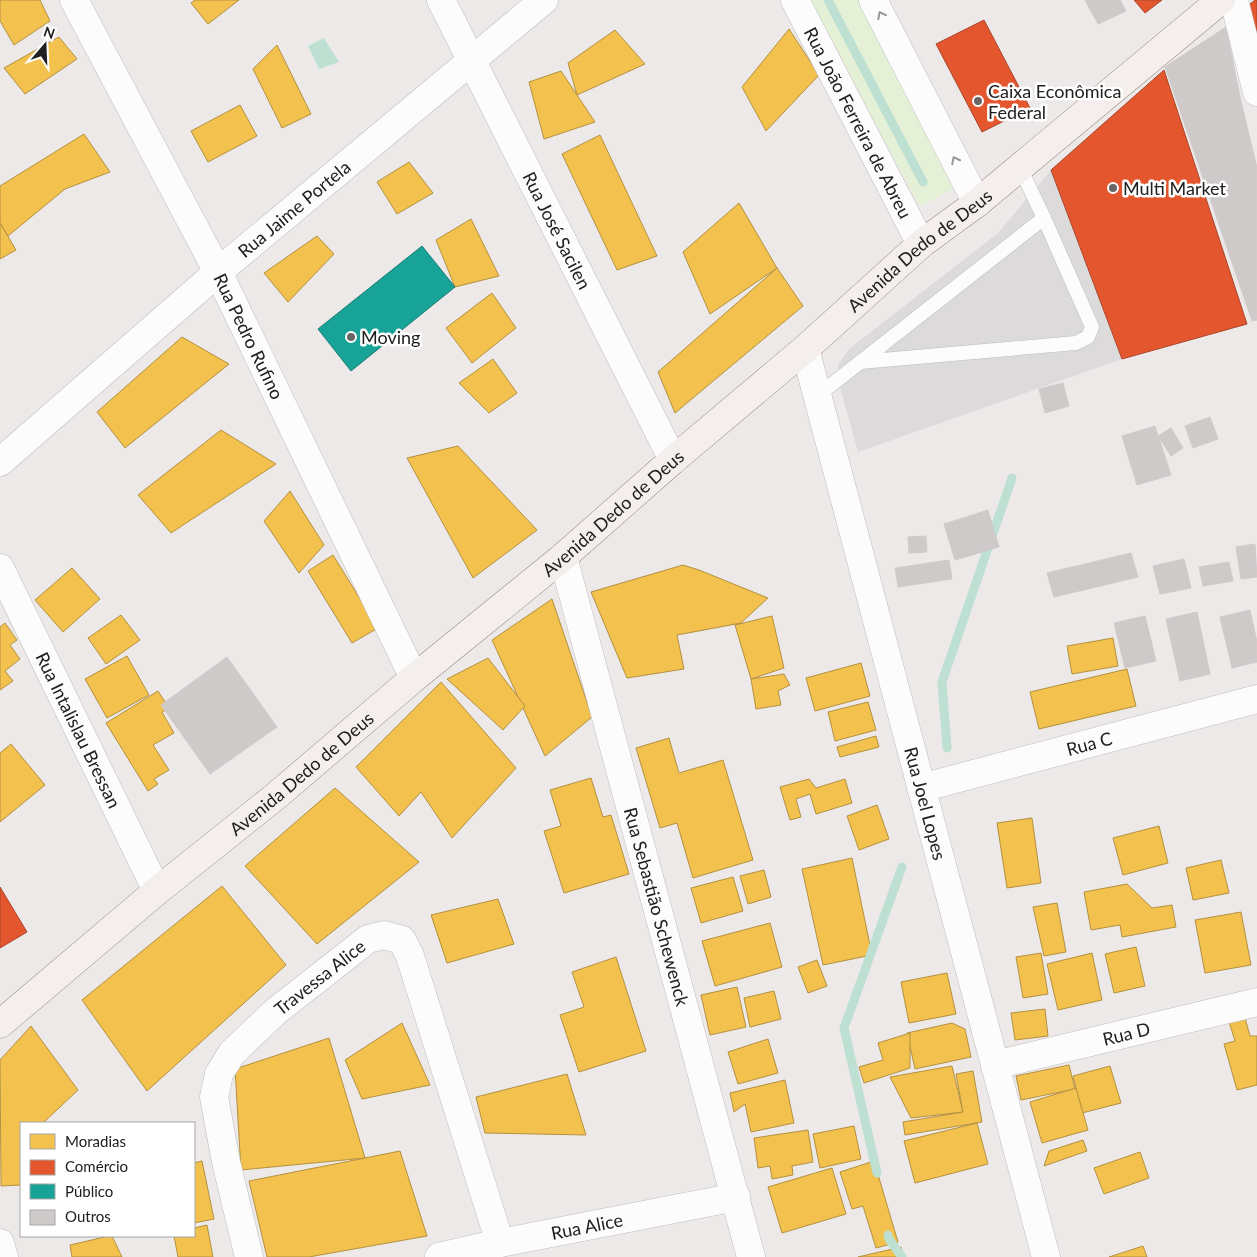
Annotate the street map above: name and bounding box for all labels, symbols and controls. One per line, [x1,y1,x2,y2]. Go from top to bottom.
one-way arrow [877,12,887,21]
north arrow [20,20,70,70]
text: N [42,22,57,42]
street label: Rua João Ferreira de Abreu [800,23,917,222]
place label: Caixa Econômica Federal [988,80,1121,123]
marker: Caixa Econômica Federal [972,95,984,107]
street label: Rua Jaime Portela [233,155,355,262]
one-way arrow [951,156,961,165]
street label: Rua José Sacilen [518,168,596,293]
place label: Multi Market [1123,177,1227,199]
marker: Multi Market [1107,182,1119,194]
street label: Avenida Dedo de Deus [843,184,997,316]
street label: Rua Pedro Rufino [209,270,289,403]
place label: Moving [361,326,420,348]
marker: Moving [345,331,357,343]
street label: Avenida Dedo de Deus [537,445,688,581]
street label: Rua Intalislau Bressan [31,648,126,811]
street label: Avenida Dedo de Deus [225,707,378,840]
street label: Rua C [1064,727,1115,760]
street label: Rua Joel Lopes [900,744,951,862]
street label: Rua Sebastião Schewenck [620,805,694,1009]
street label: Travessa Alice [270,935,369,1020]
street label: Rua D [1100,1017,1152,1050]
legend [20,1122,195,1237]
text: Moradias [65,1132,126,1150]
text: Comércio [65,1157,128,1175]
text: Público [65,1182,113,1200]
text: Outros [65,1207,111,1225]
street label: Rua Alice [549,1208,625,1244]

